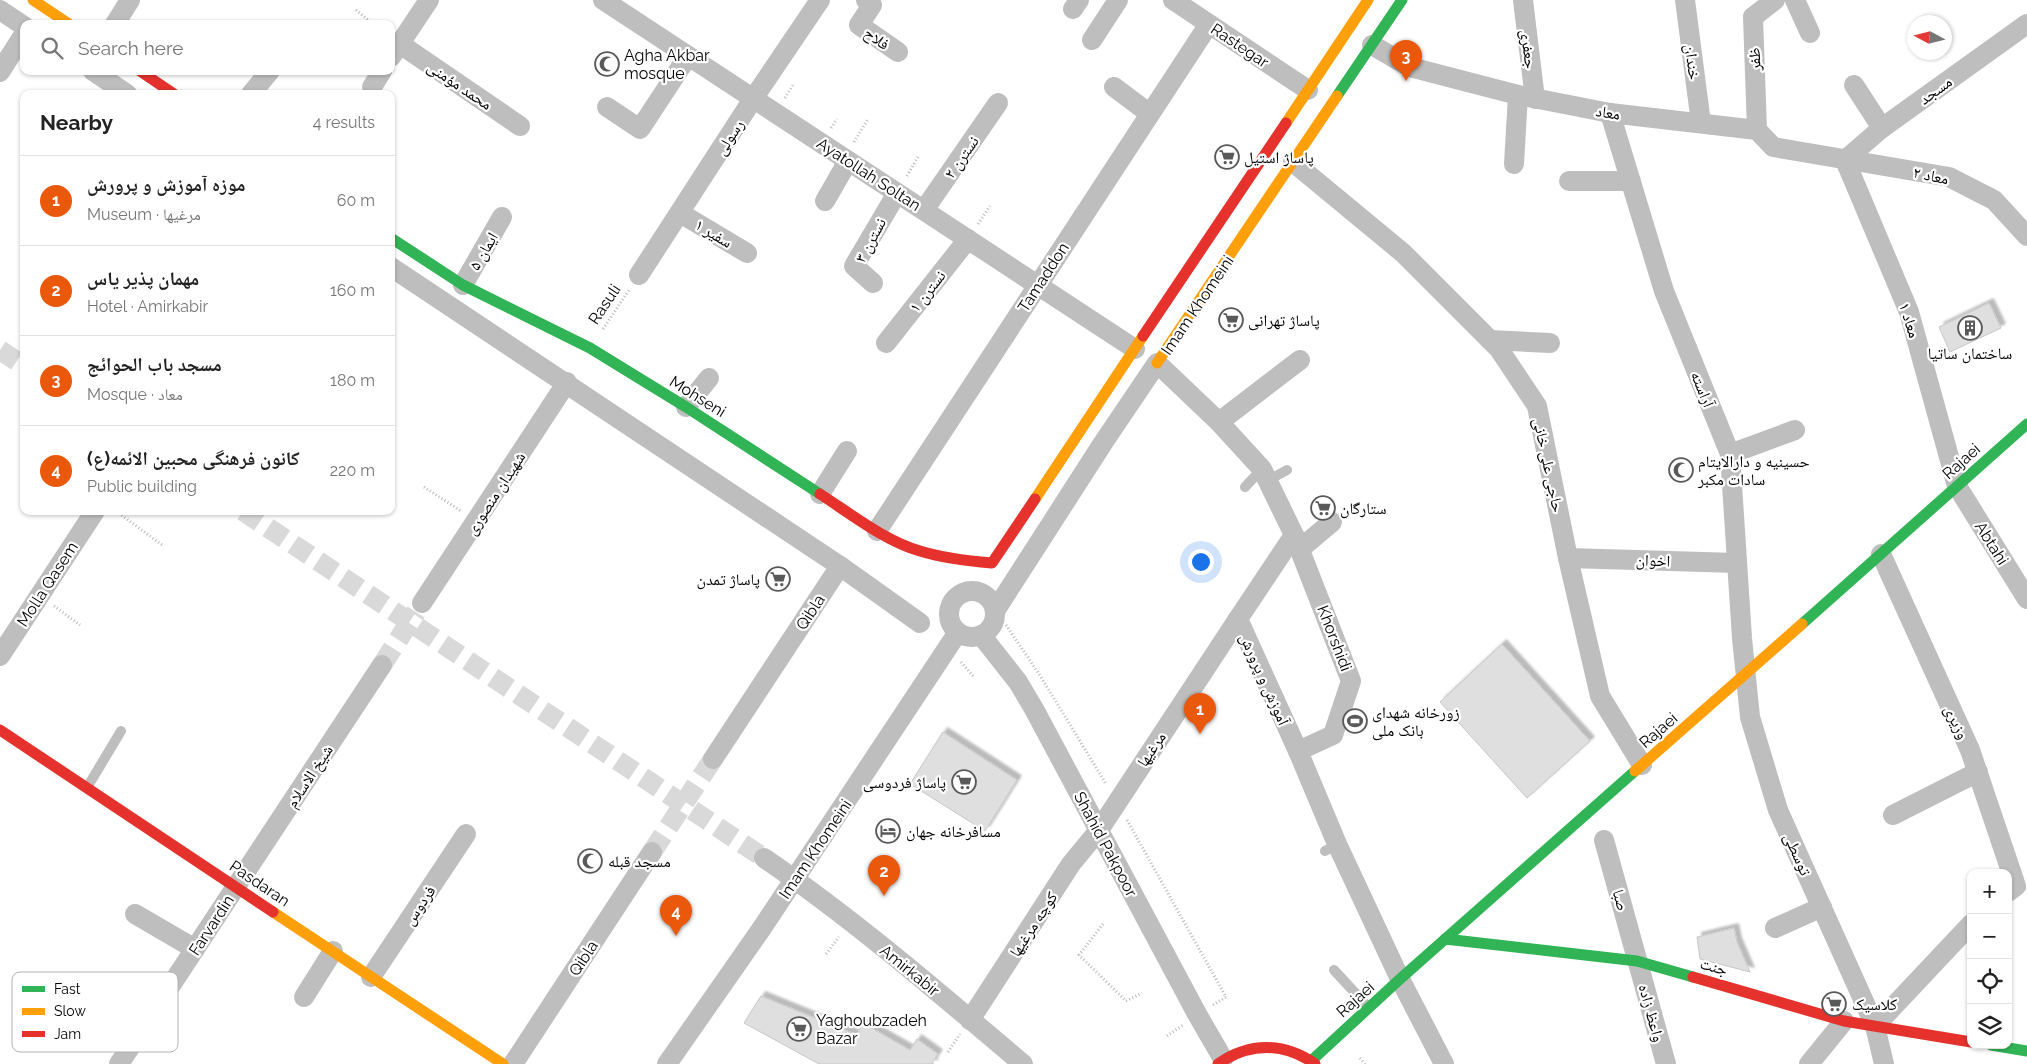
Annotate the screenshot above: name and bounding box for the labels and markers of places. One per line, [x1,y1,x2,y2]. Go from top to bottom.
pin: 3 [1390,40,1422,81]
place label: Agha Akbar mosque [624,46,710,83]
mosque icon: Agha Akbar mosque [594,51,620,77]
supermarket icon: پاساژ استیل [1214,144,1240,170]
place label: پاساژ استیل [1244,148,1314,168]
supermarket icon: پاساژ تهرانی [1218,307,1244,333]
place label: پاساژ تهرانی [1248,311,1320,331]
building icon: ساختمان ساتیا [1957,315,1983,341]
place label: ساختمان ساتیا [1928,344,2012,364]
place label: حسینیه و دارالایتام سادات مکبر [1697,452,1810,489]
mosque icon: حسینیه و دارالایتام سادات مکبر [1668,457,1694,483]
supermarket icon: ستارگان [1310,495,1336,521]
place label: ستارگان [1340,499,1387,519]
supermarket icon: پاساژ تمدن [765,566,791,592]
place label: پاساژ تمدن [697,570,760,590]
pin: 1 [1184,693,1216,734]
place label: زورخانه شهدای بانک ملی [1372,703,1460,741]
sports icon: زورخانه شهدای بانک ملی [1342,708,1368,734]
supermarket icon: پاساژ فردوسی [951,769,977,795]
place label: پاساژ فردوسی [863,773,946,793]
hotel icon: مسافرخانه جهان [875,818,901,844]
place label: مسافرخانه جهان [906,822,1001,842]
mosque icon: مسجد قبله [577,848,603,874]
place label: مسجد قبله [608,852,671,871]
pin: 2 [868,855,900,896]
pin: 4 [660,895,692,936]
supermarket icon: کلاسیک [1821,991,1847,1017]
place label: کلاسیک [1852,995,1897,1014]
place label: Yaghoubzadeh Bazar [816,1011,927,1048]
supermarket icon: Yaghoubzadeh Bazar [786,1016,812,1042]

